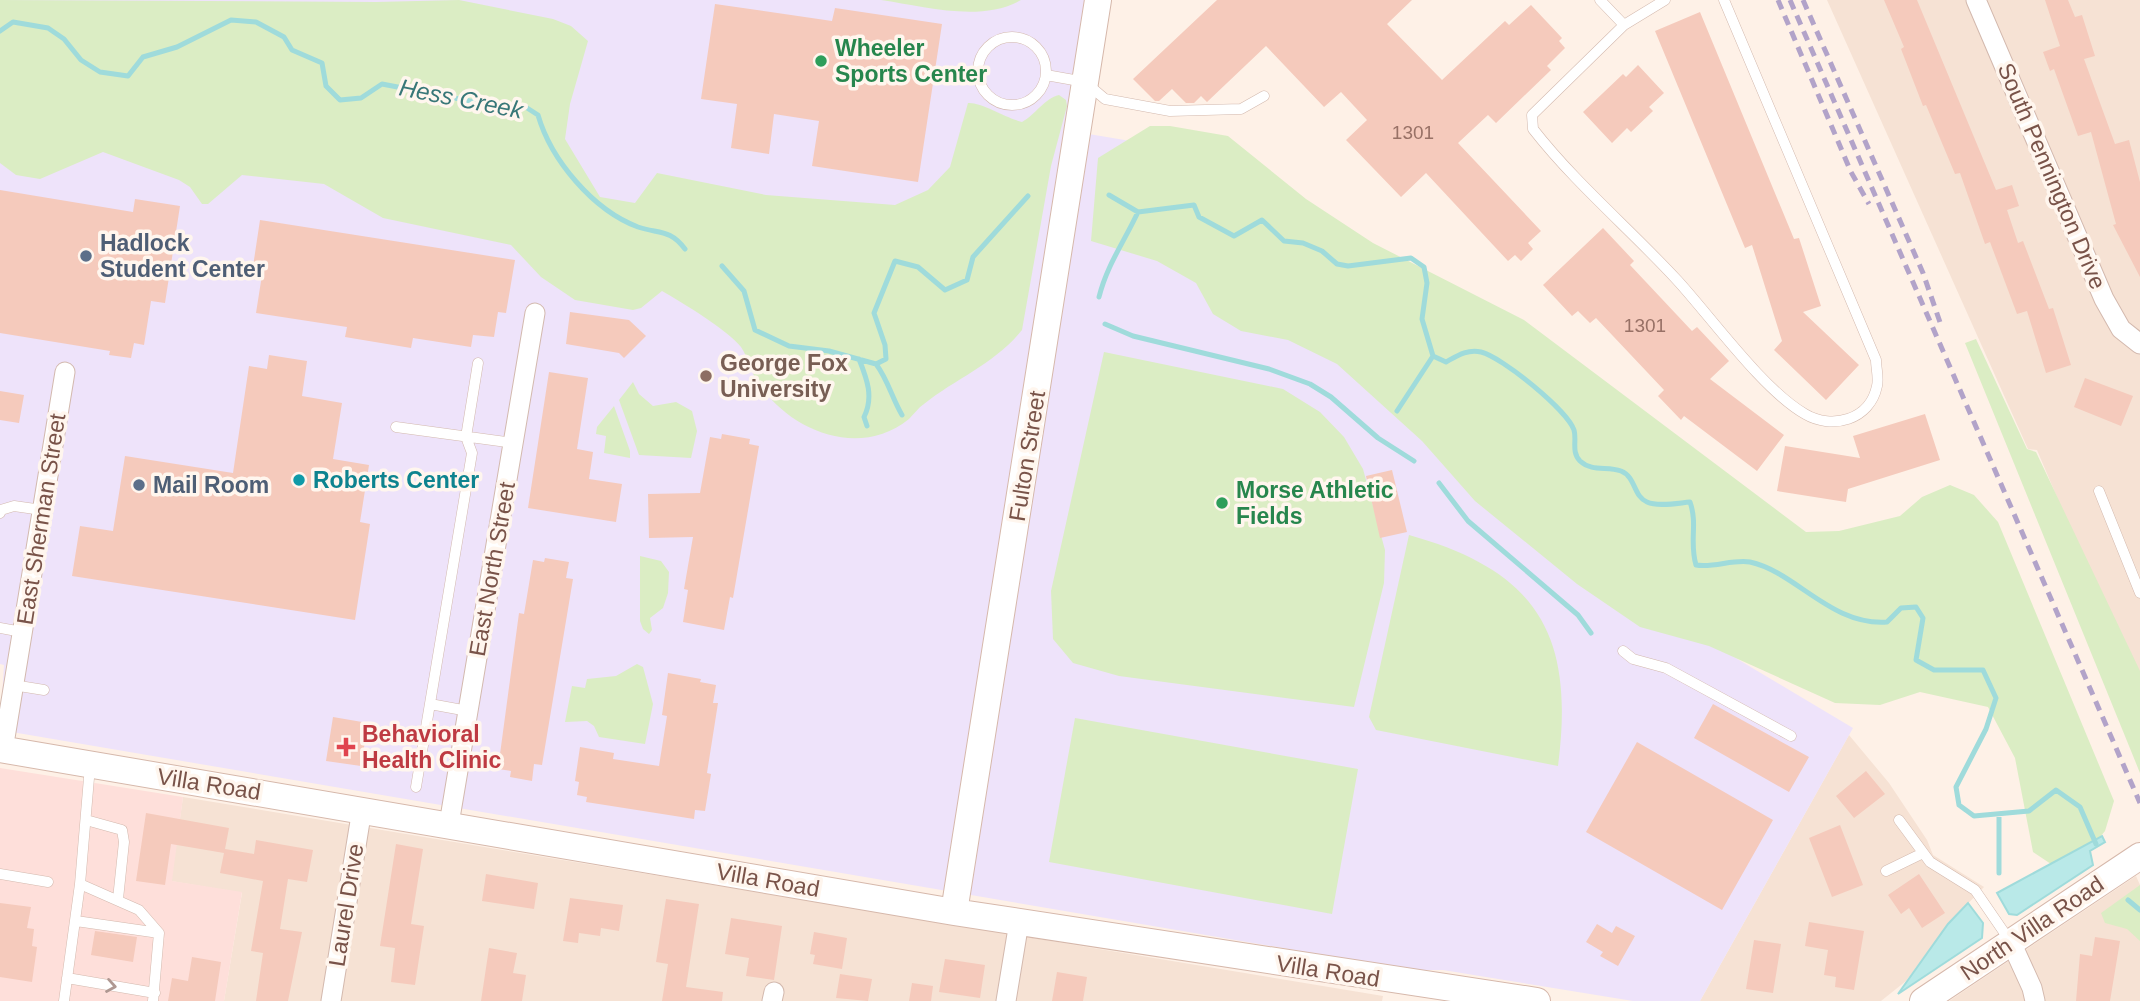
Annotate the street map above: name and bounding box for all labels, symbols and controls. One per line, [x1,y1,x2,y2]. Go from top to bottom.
place label: Wheeler Sports Center [835,35,987,87]
marker: Wheeler Sports Center [813,53,829,69]
street label: South Pennington Drive [1993,59,2111,293]
water label: Hess Creek [397,73,527,124]
house number: 1301 [1392,122,1434,143]
place label: Hadlock Student Center [100,230,265,282]
marker: Hadlock Student Center [78,248,94,264]
house number: 1301 [1624,315,1666,336]
place label: George Fox University [720,350,848,402]
marker: George Fox University [698,368,714,384]
street label: Fulton Street [1004,388,1050,523]
street label: East Sherman Street [11,411,71,626]
place label: Roberts Center [313,467,479,493]
place label: Mail Room [153,472,269,498]
marker: Roberts Center [291,472,307,488]
marker: Mail Room [131,477,147,493]
place label: Morse Athletic Fields [1236,477,1394,529]
street label: East North Street [464,479,520,658]
marker: Morse Athletic Fields [1214,495,1230,511]
place label: Behavioral Health Clinic [362,721,502,773]
marker: Behavioral Health Clinic [336,737,356,757]
street label: Villa Road [155,763,263,805]
street label: Laurel Drive [323,842,369,968]
street label: Villa Road [714,858,822,902]
street label: North Villa Road [1955,871,2109,985]
street label: Villa Road [1274,950,1382,992]
one-way arrow [105,978,117,993]

